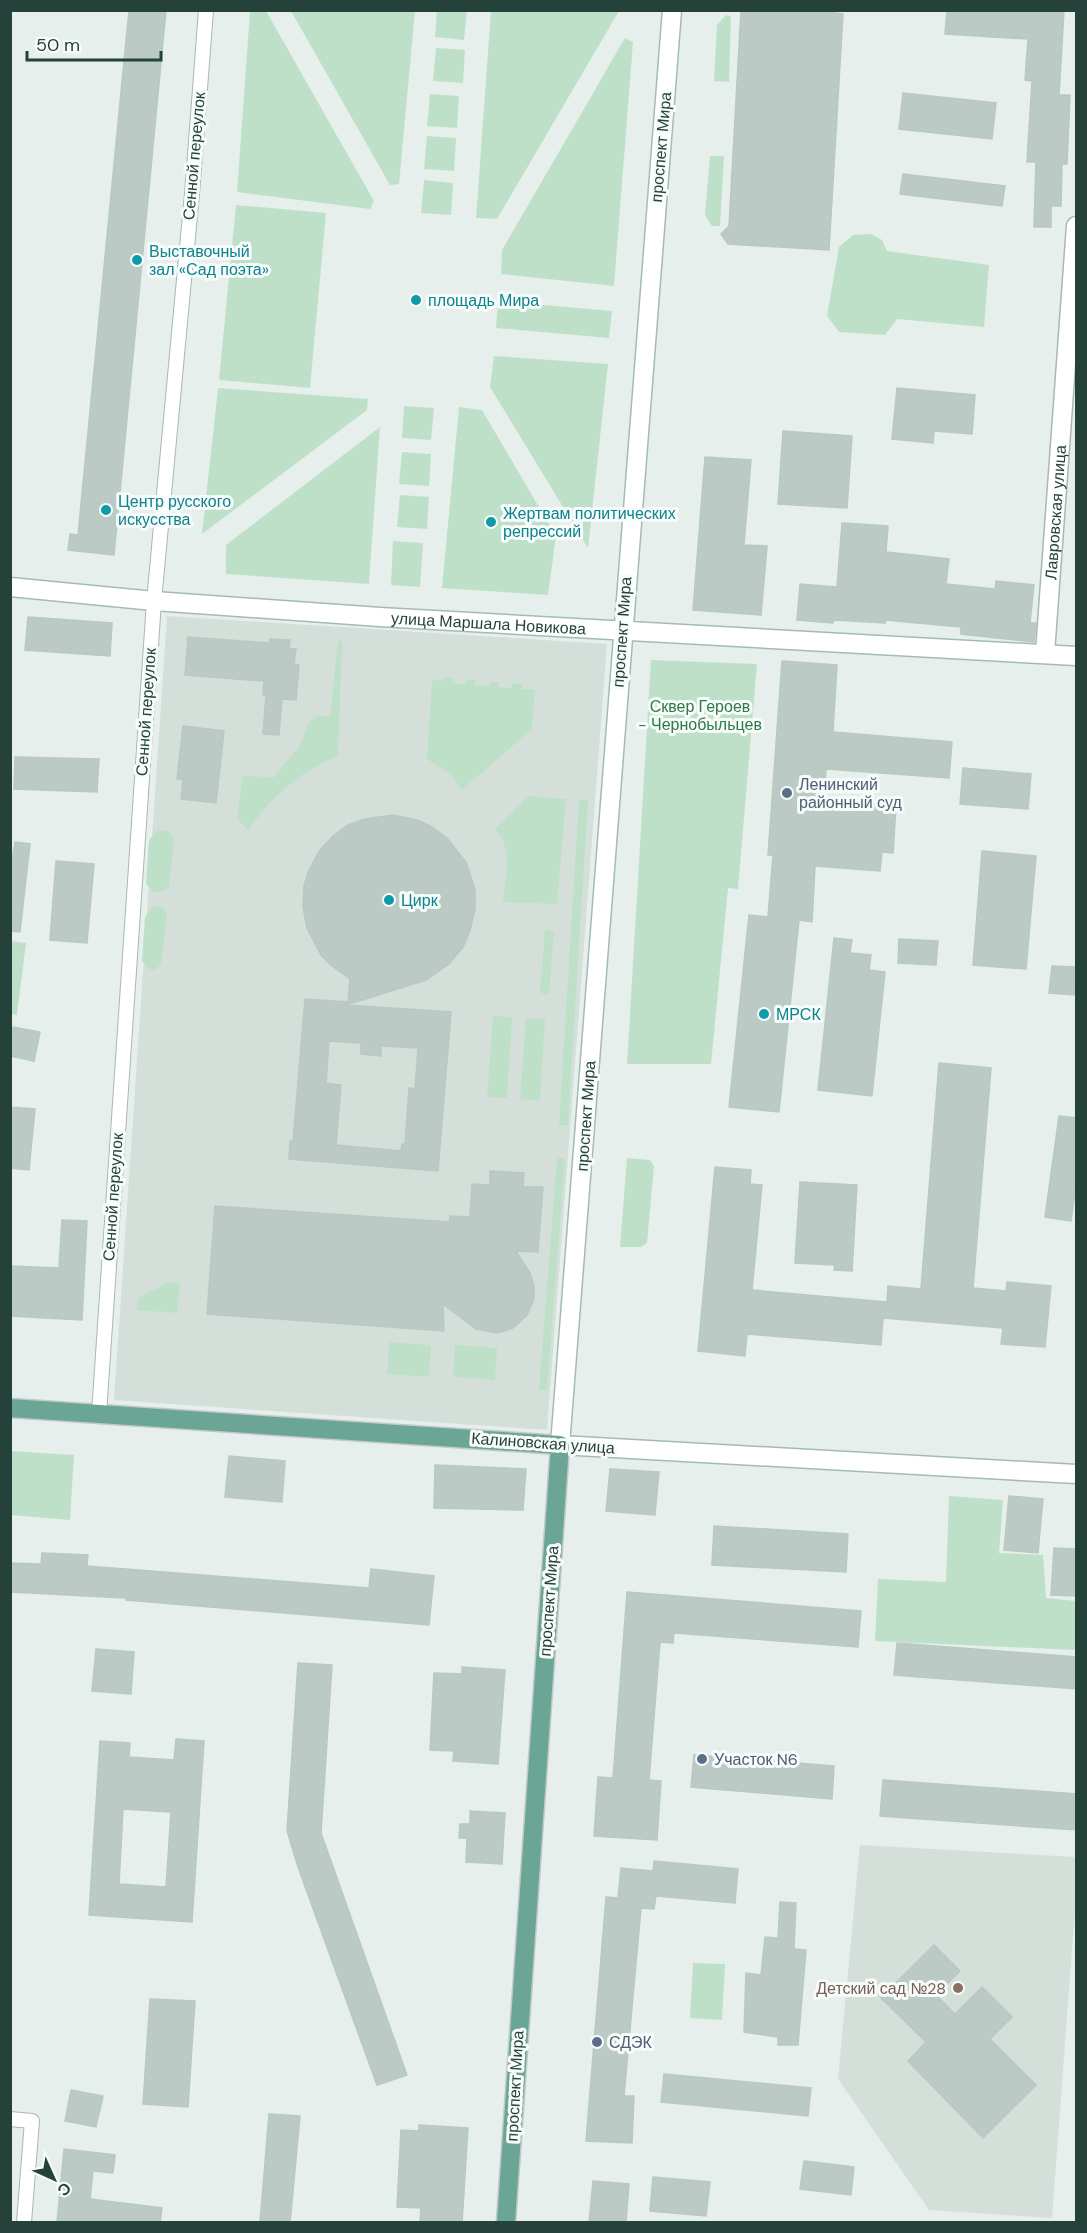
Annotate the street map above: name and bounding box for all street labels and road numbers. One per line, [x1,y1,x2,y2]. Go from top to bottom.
street label: Сенной переулок [178,90,210,221]
street label: проспект Мира [646,91,676,203]
street label: Лавровская улица [1040,444,1071,581]
street label: проспект Мира [608,576,636,688]
street label: улица Маршала Новикова [391,607,587,639]
street label: Сенной переулок [131,646,161,777]
street label: проспект Мира [572,1060,600,1172]
street label: Сенной переулок [98,1131,128,1262]
street label: Калиновская улица [471,1428,616,1458]
street label: проспект Мира [535,1545,563,1657]
street label: проспект Мира [502,2030,528,2142]

